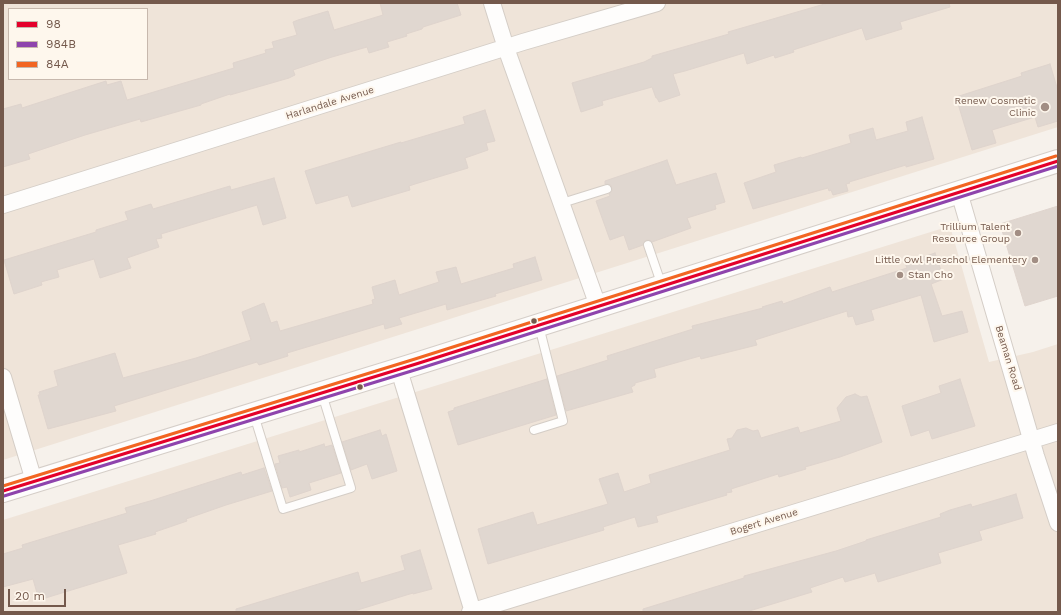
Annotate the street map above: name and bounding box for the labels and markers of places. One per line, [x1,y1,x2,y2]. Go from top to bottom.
place label: Renew Cosmetic Clinic [954,95,1036,118]
marker: Renew Cosmetic Clinic [1039,101,1051,113]
place label: Trillium Talent Resource Group [932,221,1010,244]
marker: Trillium Talent Resource Group [1013,228,1023,238]
place label: Little Owl Preschol Elementery [875,254,1027,266]
marker: Little Owl Preschol Elementery [1030,255,1040,265]
place label: Stan Cho [908,269,953,281]
marker: Stan Cho [895,270,905,280]
unlabelled marker [529,316,539,326]
unlabelled marker [355,382,365,392]

